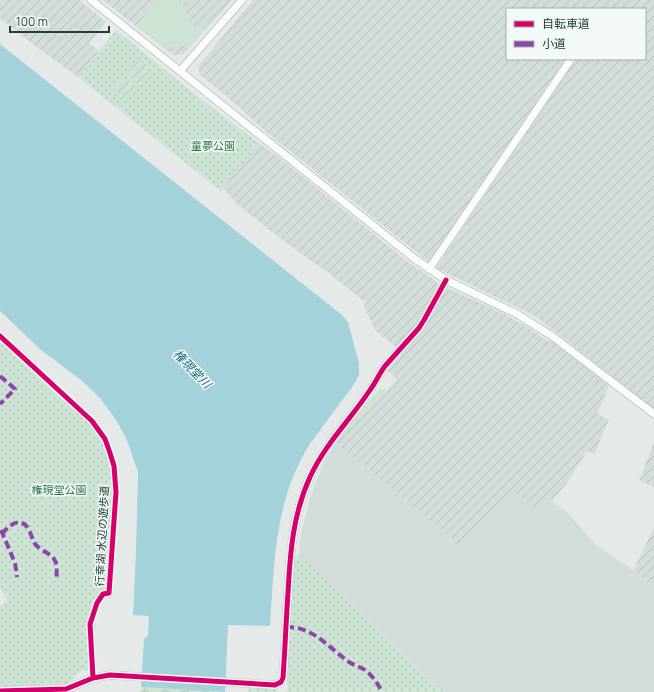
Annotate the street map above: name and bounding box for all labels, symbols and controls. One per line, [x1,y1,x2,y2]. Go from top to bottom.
scale bar [10,8,109,34]
legend [506,8,646,60]
text: 100 m [16,13,48,30]
text: 自転車道 [542,15,590,32]
text: 小道 [542,35,566,52]
park label: 童夢公園 [191,138,235,153]
water label: 権現堂川 [170,345,217,393]
park label: 権現堂公園 [32,482,87,497]
street label: 行幸湖 水辺の遊歩道 [91,485,112,587]

